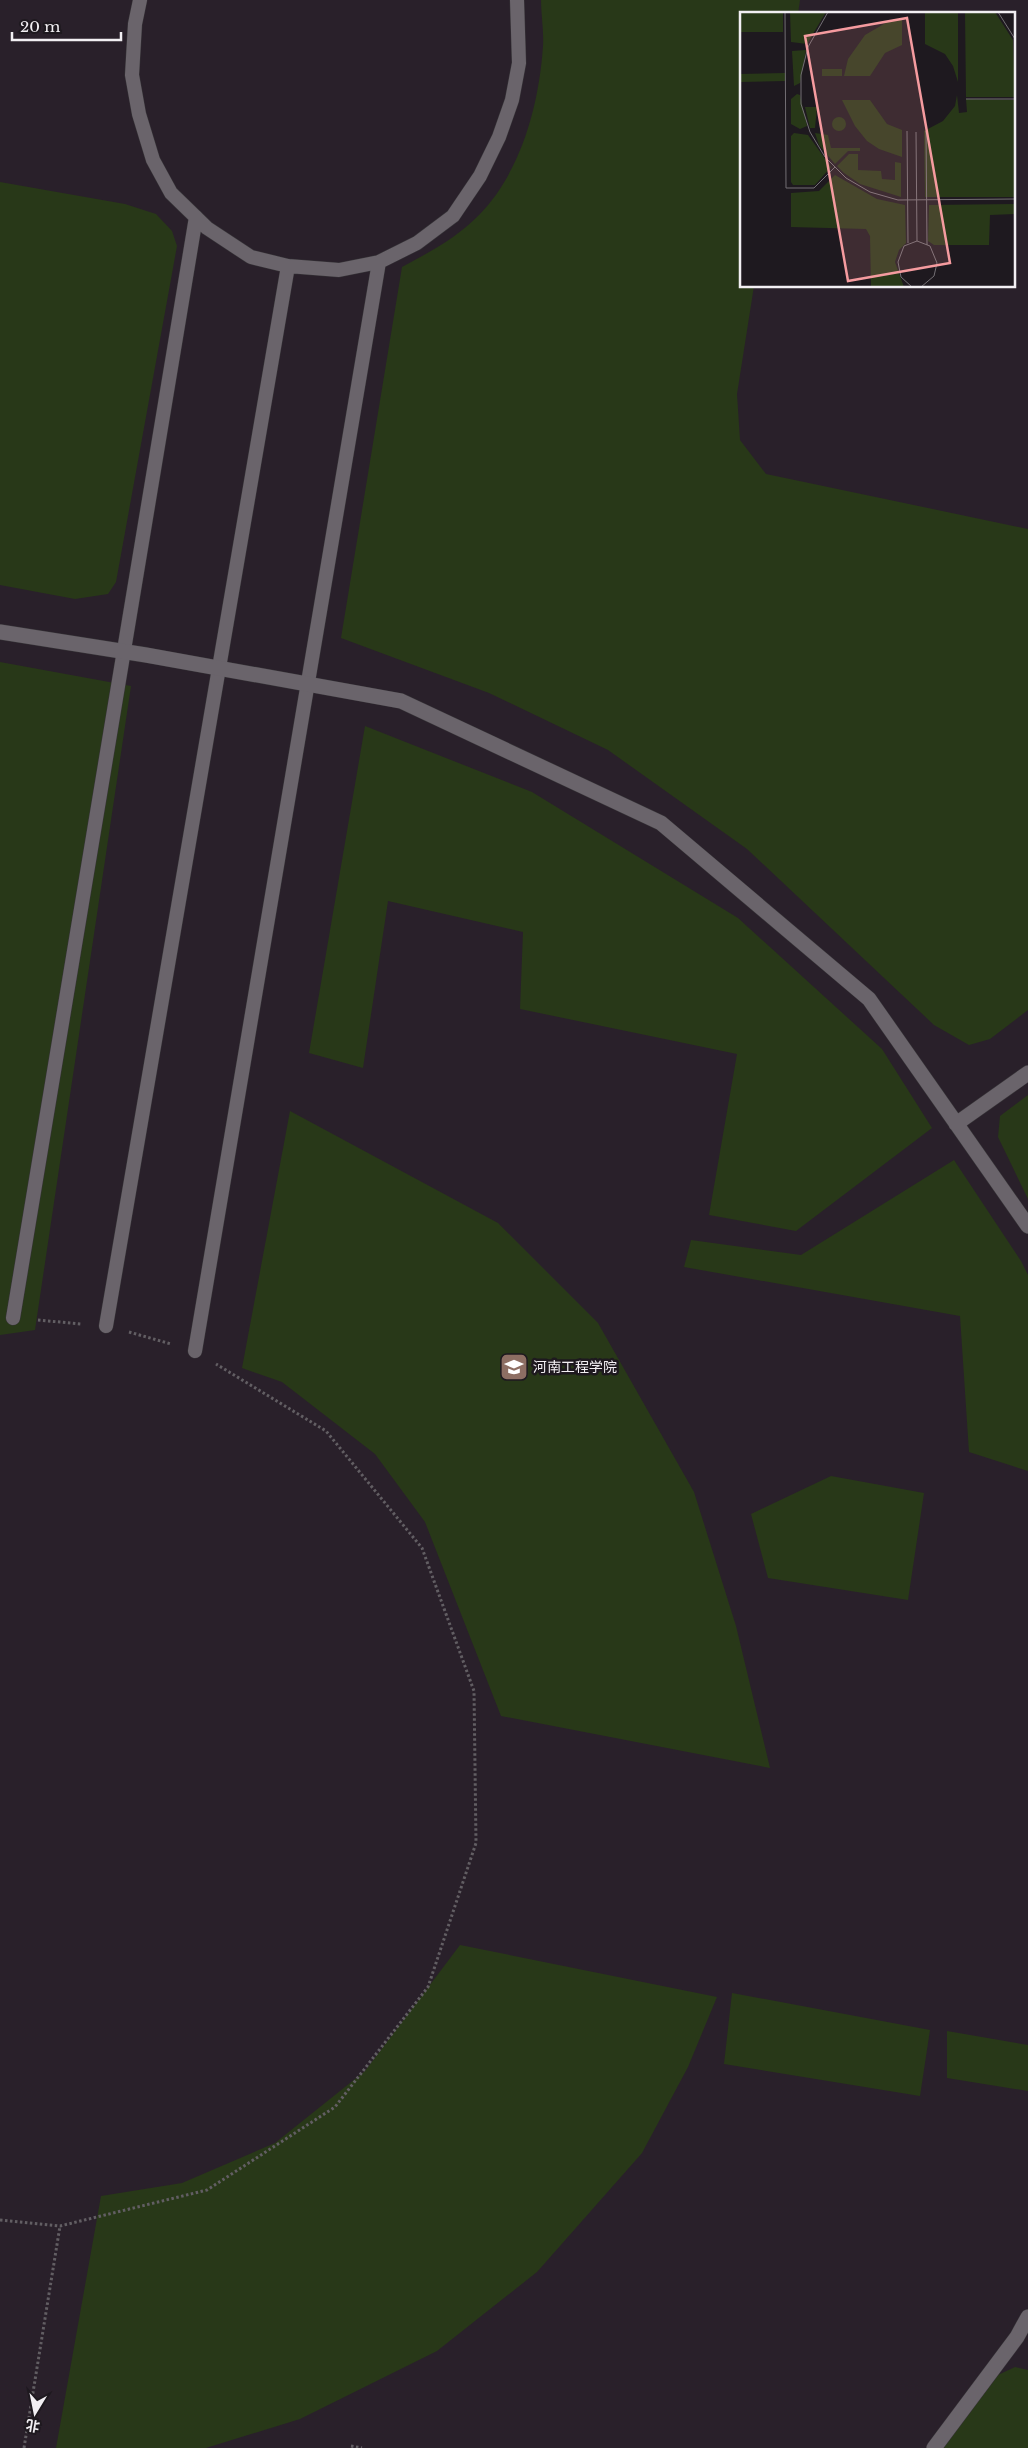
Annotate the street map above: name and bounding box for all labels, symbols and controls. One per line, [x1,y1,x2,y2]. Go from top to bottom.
scale bar [12,10,121,42]
inset map [740,12,1016,288]
text: 20 m [20,17,60,36]
school or university icon: 河南工程学院 [499,1352,529,1382]
place label: 河南工程学院 [533,1358,617,1376]
north arrow [10,2388,60,2438]
text: 北 [24,2416,41,2436]

